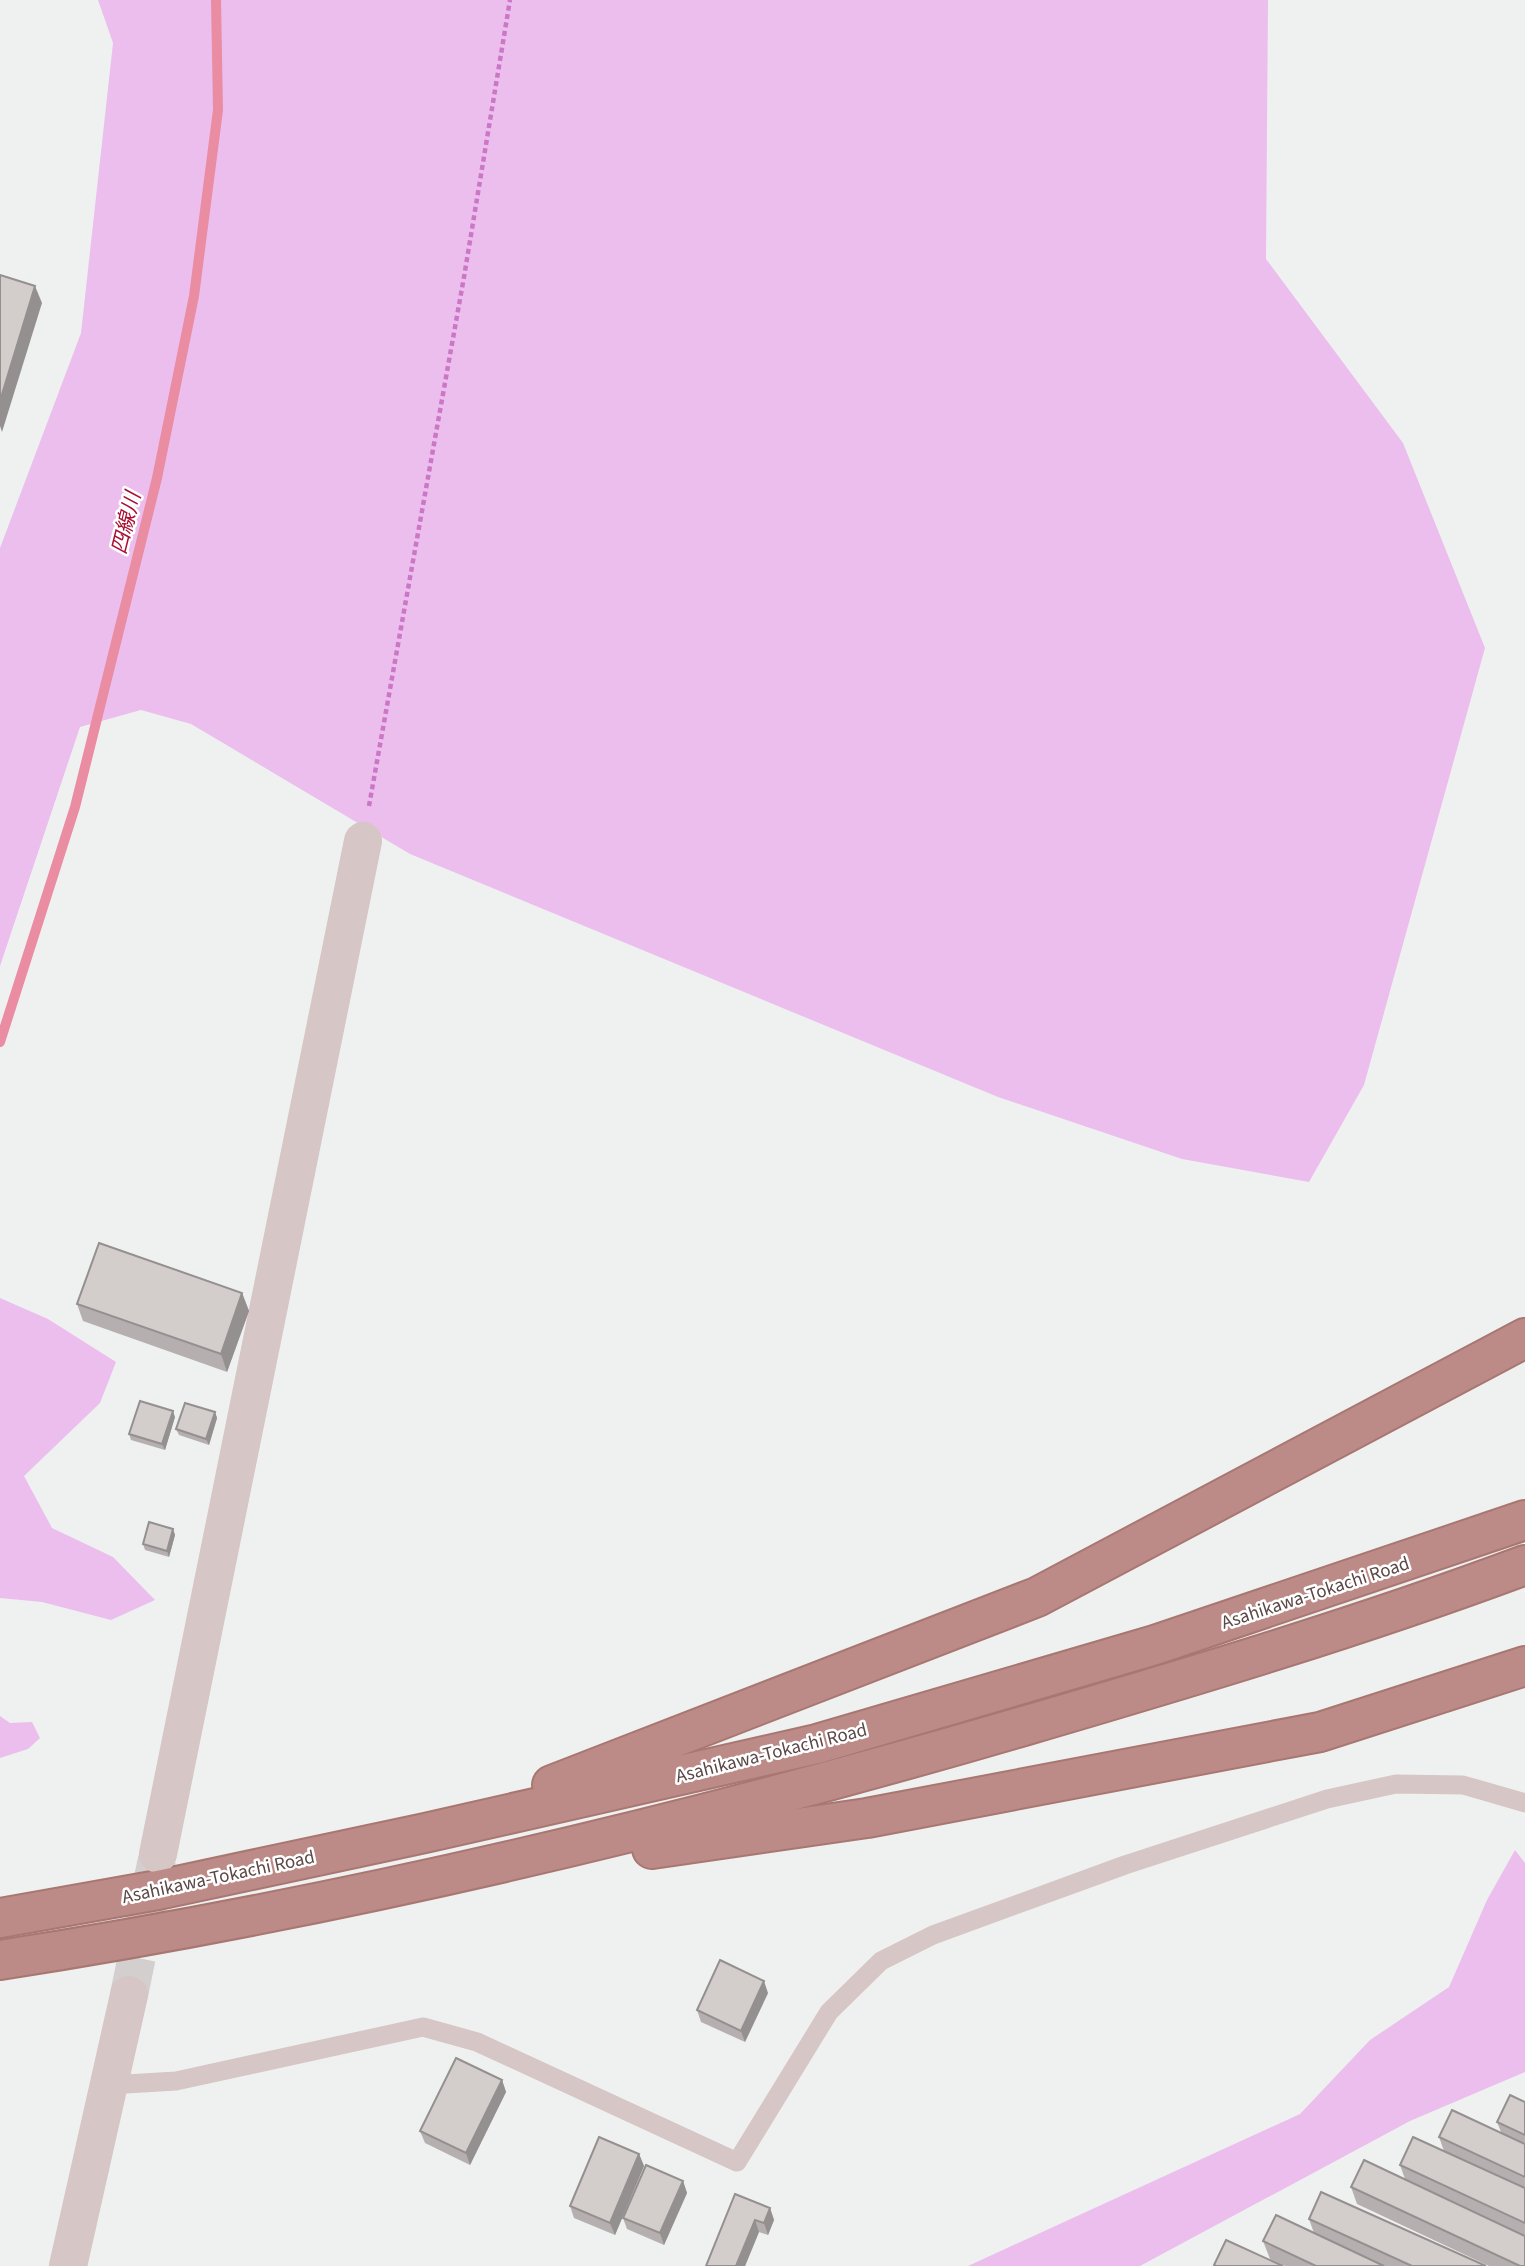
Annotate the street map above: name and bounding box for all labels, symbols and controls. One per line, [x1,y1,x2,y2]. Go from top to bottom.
water label: 四線川 [104,487,149,557]
street label: Asahikawa-Tokachi Road [1218,1550,1413,1637]
street label: Asahikawa-Tokachi Road [673,1717,870,1790]
street label: Asahikawa-Tokachi Road [119,1844,317,1911]

